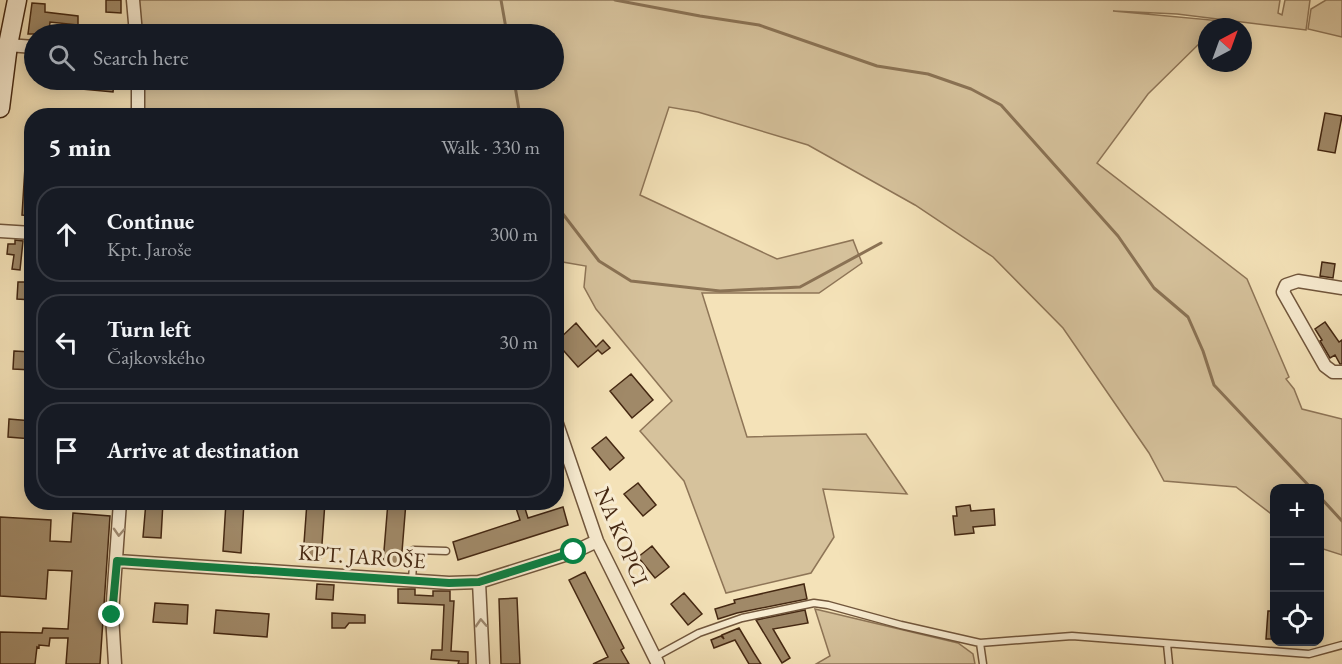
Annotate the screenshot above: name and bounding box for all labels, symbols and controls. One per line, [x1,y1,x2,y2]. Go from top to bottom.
north arrow [1198,18,1252,72]
search box [24,24,564,90]
icon: search [45,41,78,74]
text: Search here [93,43,188,72]
text: 5 min [48,130,111,164]
text: Walk · 330 m [441,134,540,160]
text: Continue [107,207,194,236]
icon: ahead [50,218,83,251]
text: 300 m [490,221,538,247]
text: Kpt. Jaroše [107,236,192,262]
text: Turn left [107,315,191,344]
icon: left [50,326,83,359]
text: 30 m [499,329,538,355]
text: Čajkovského [107,344,205,370]
icon: arrive [50,434,83,467]
text: Arrive at destination [107,436,299,465]
street label: NA KOPCI [588,483,655,590]
map controls [1270,484,1324,646]
button: + [1270,484,1324,538]
one-way arrow [112,527,125,536]
street label: KPT. JAROŠE [297,538,427,575]
route start [560,538,586,564]
button: − [1270,538,1324,592]
button: locate [1270,592,1324,646]
route end [98,601,124,627]
one-way arrow [474,618,487,627]

